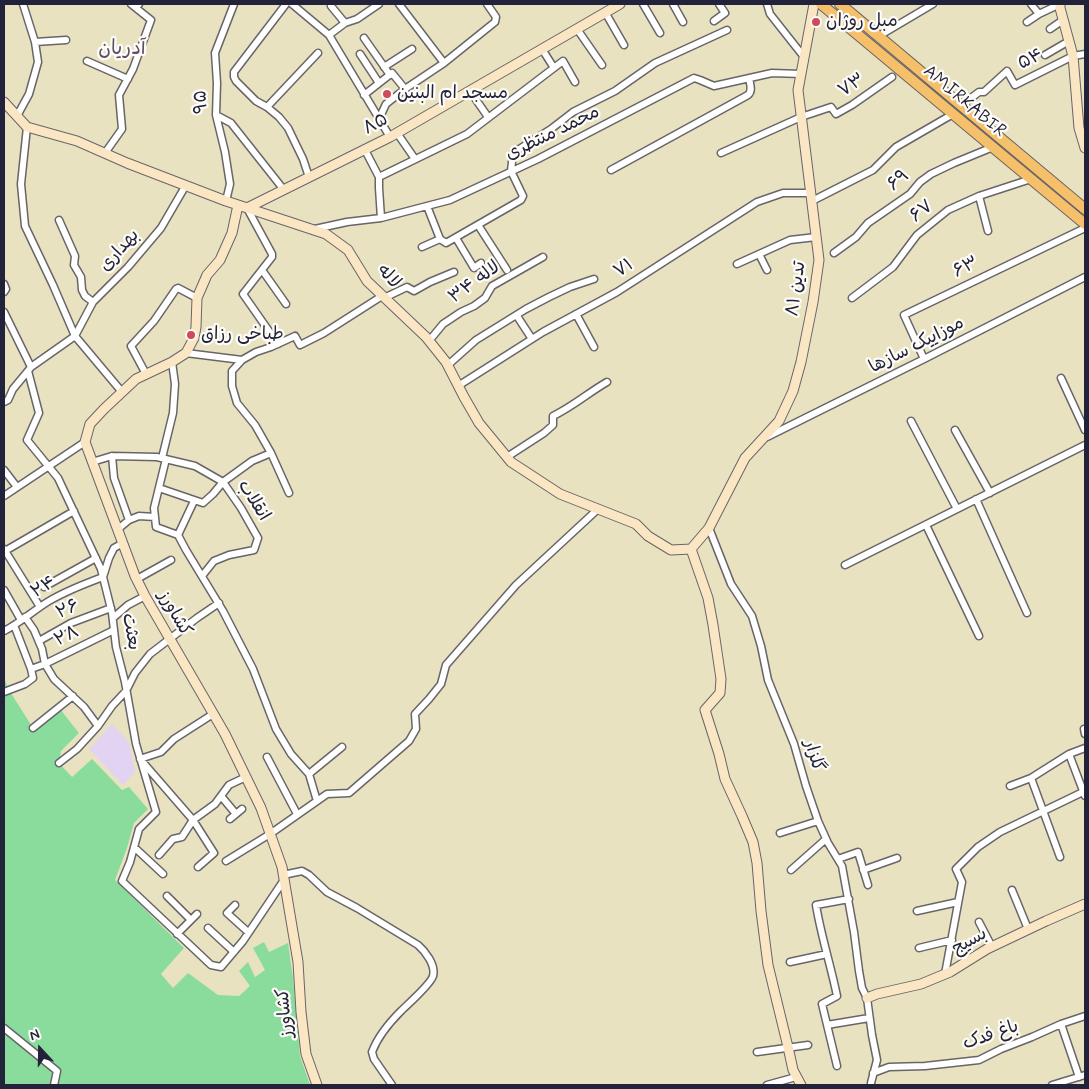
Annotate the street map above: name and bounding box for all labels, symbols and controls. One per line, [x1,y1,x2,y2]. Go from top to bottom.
place label: مبل روژان [826,11,898,33]
marker: مبل روژان [810,16,822,28]
district label: آدریان [98,38,146,62]
street label: ۵۴ [1015,45,1047,75]
street label: AMIRKABIR [918,61,1010,143]
street label: ۷۳ [835,69,869,103]
place label: مسجد ام البنین [397,83,508,105]
marker: مسجد ام البنین [381,88,393,100]
street label: ۹۵ [191,90,213,114]
street label: محمد منتظری [502,102,604,166]
street label: ۸۵ [360,110,392,140]
street label: ۶۹ [884,166,914,196]
street label: ۶۷ [906,196,938,228]
street label: بهداری [95,225,145,277]
street label: ۶۳ [950,253,982,283]
street label: ۷۱ [610,255,638,283]
street label: لاله ۳۴ [445,257,505,309]
street label: لاله [372,260,404,294]
street label: تدین ۸۱ [782,260,812,318]
street label: موزاییک سازها [866,313,968,379]
place label: طباخی رزاق [201,324,284,346]
marker: طباخی رزاق [185,329,197,341]
street label: انقلاب [232,476,274,526]
street label: ۲۴ [27,572,61,604]
street label: کشاورز [152,587,196,641]
street label: ۲۶ [53,595,83,625]
street label: بعثت [116,612,144,652]
street label: ۲۸ [51,622,83,652]
street label: گلزار [798,737,828,775]
street label: بسیج [949,924,991,960]
street label: کشاورز [273,987,299,1039]
street label: باغ فدک [960,1016,1022,1056]
north arrow [15,1024,65,1074]
text: N [27,1025,42,1045]

